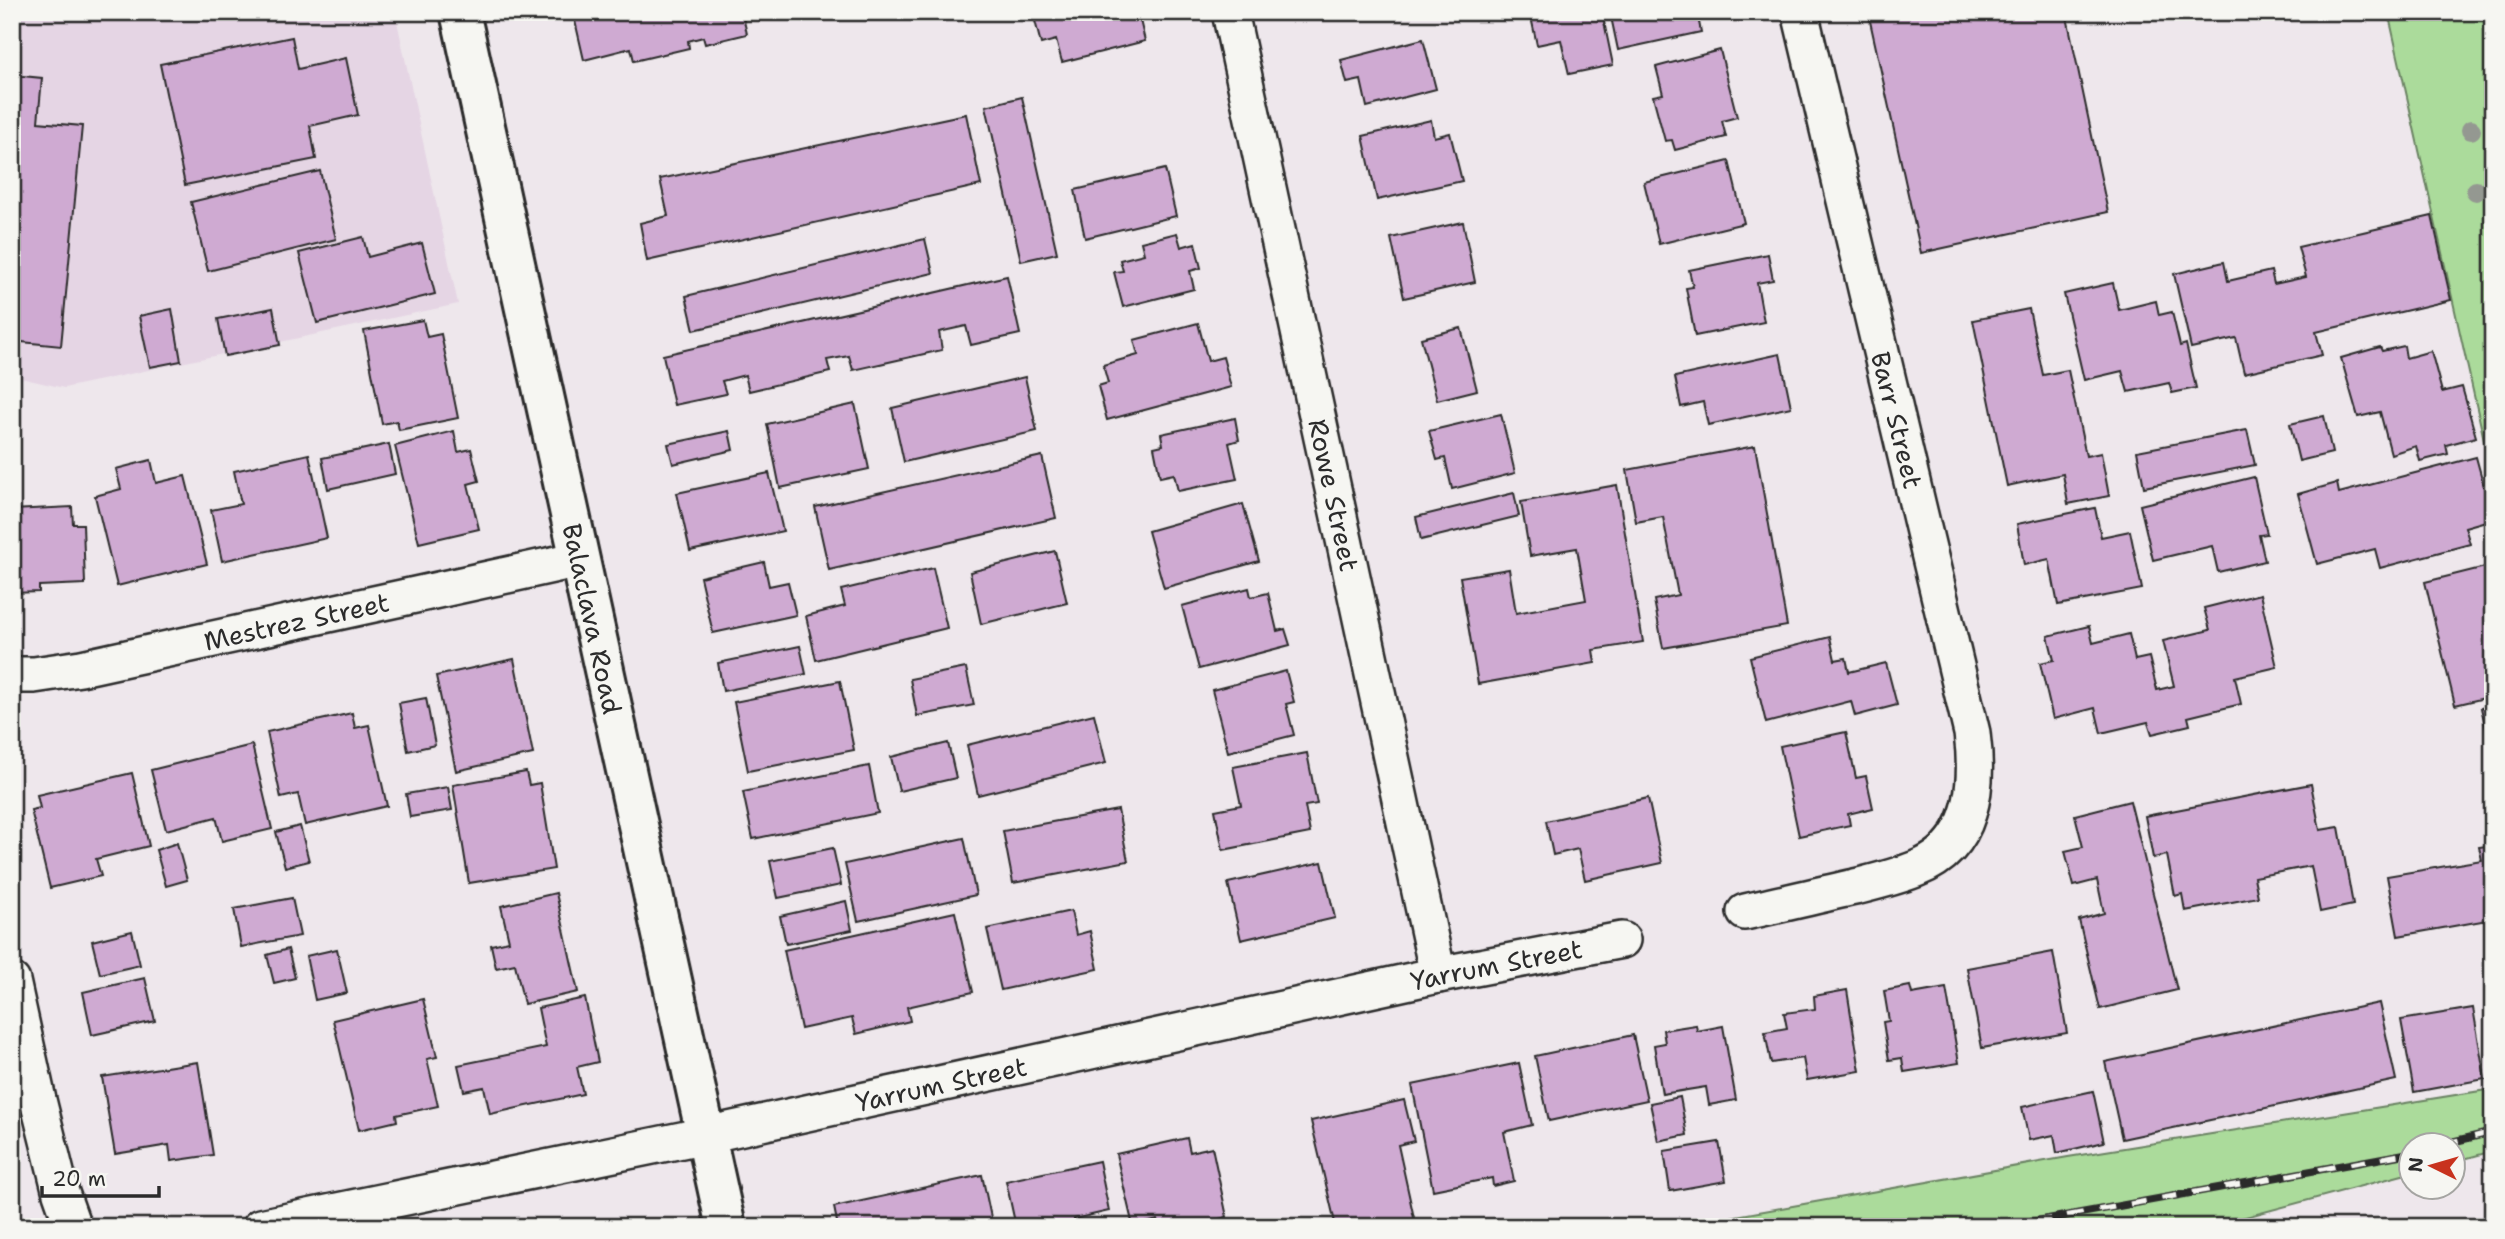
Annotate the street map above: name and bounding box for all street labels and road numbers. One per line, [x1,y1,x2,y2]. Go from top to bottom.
street label: Barr Street [1863,348,1931,492]
street label: Rowe Street [1301,415,1368,574]
street label: Balaclava Road [555,520,631,717]
street label: Mestrez Street [200,584,392,658]
street label: Yarrum Street [1407,930,1585,998]
street label: Yarrum Street [852,1048,1030,1119]

